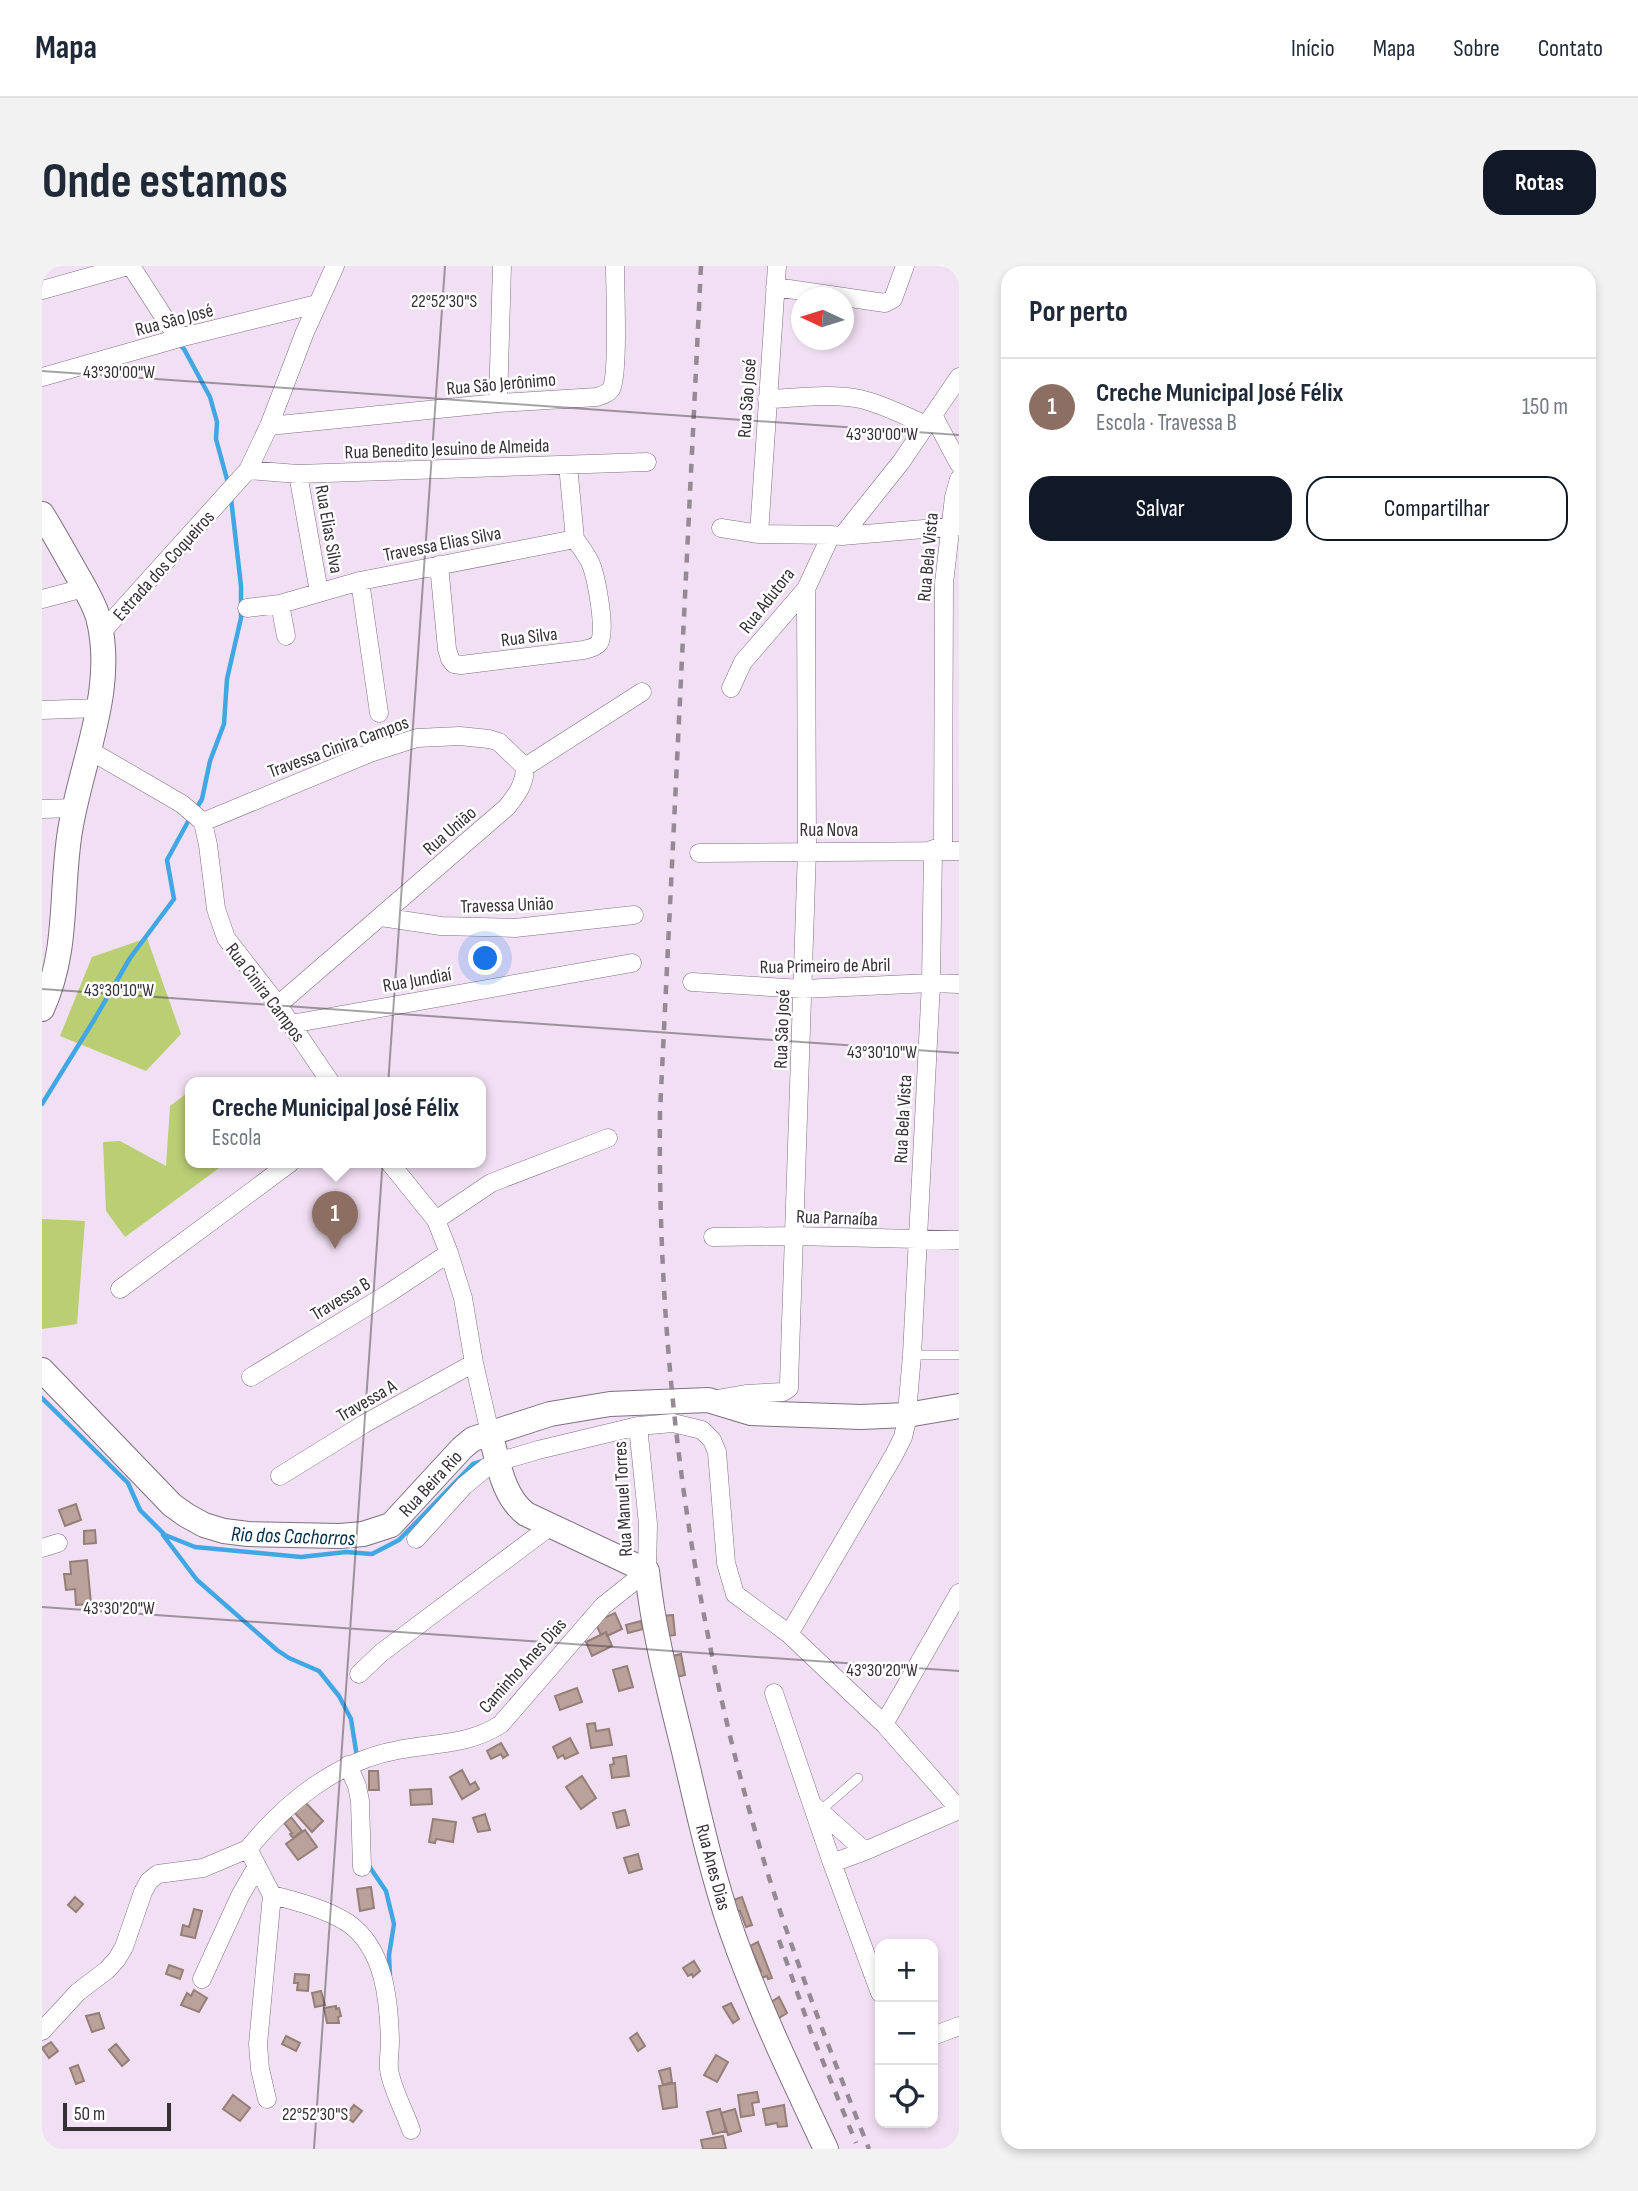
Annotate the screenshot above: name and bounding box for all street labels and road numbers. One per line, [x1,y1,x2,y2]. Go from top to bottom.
street label: Rua São José [133,299,216,342]
street label: Rua São José [733,358,762,439]
street label: Rua São Jerônimo [445,368,557,401]
street label: Rua Benedito Jesuino de Almeida [344,434,550,465]
street label: Rua Elias Silva [309,483,348,575]
street label: Estrada dos Coqueiros [109,506,220,626]
street label: Rua Bela Vista [913,512,944,602]
street label: Travessa Elias Silva [382,522,503,567]
street label: Rua Adutora [734,564,800,638]
street label: Rua Silva [500,623,559,652]
street label: Travessa Cinira Campos [265,711,412,784]
street label: Rua União [419,802,481,861]
street label: Rua Nova [800,819,858,842]
street label: Travessa União [460,892,554,919]
street label: Rua Cinira Campos [220,939,310,1047]
street label: Rua Primeiro de Abril [759,954,891,979]
street label: Rua Jundiaí [381,963,454,998]
street label: Rua São José [770,989,795,1069]
street label: Rua Bela Vista [890,1074,917,1164]
street label: Rua Parnaíba [796,1206,878,1231]
street label: Travessa B [307,1273,375,1326]
street label: Travessa A [333,1375,402,1428]
street label: Rua Manuel Torres [609,1441,638,1557]
street label: Rua Beira Rio [395,1446,468,1522]
street label: Caminho Anes Dias [474,1614,572,1718]
street label: Rua Anes Dias [690,1822,735,1913]

